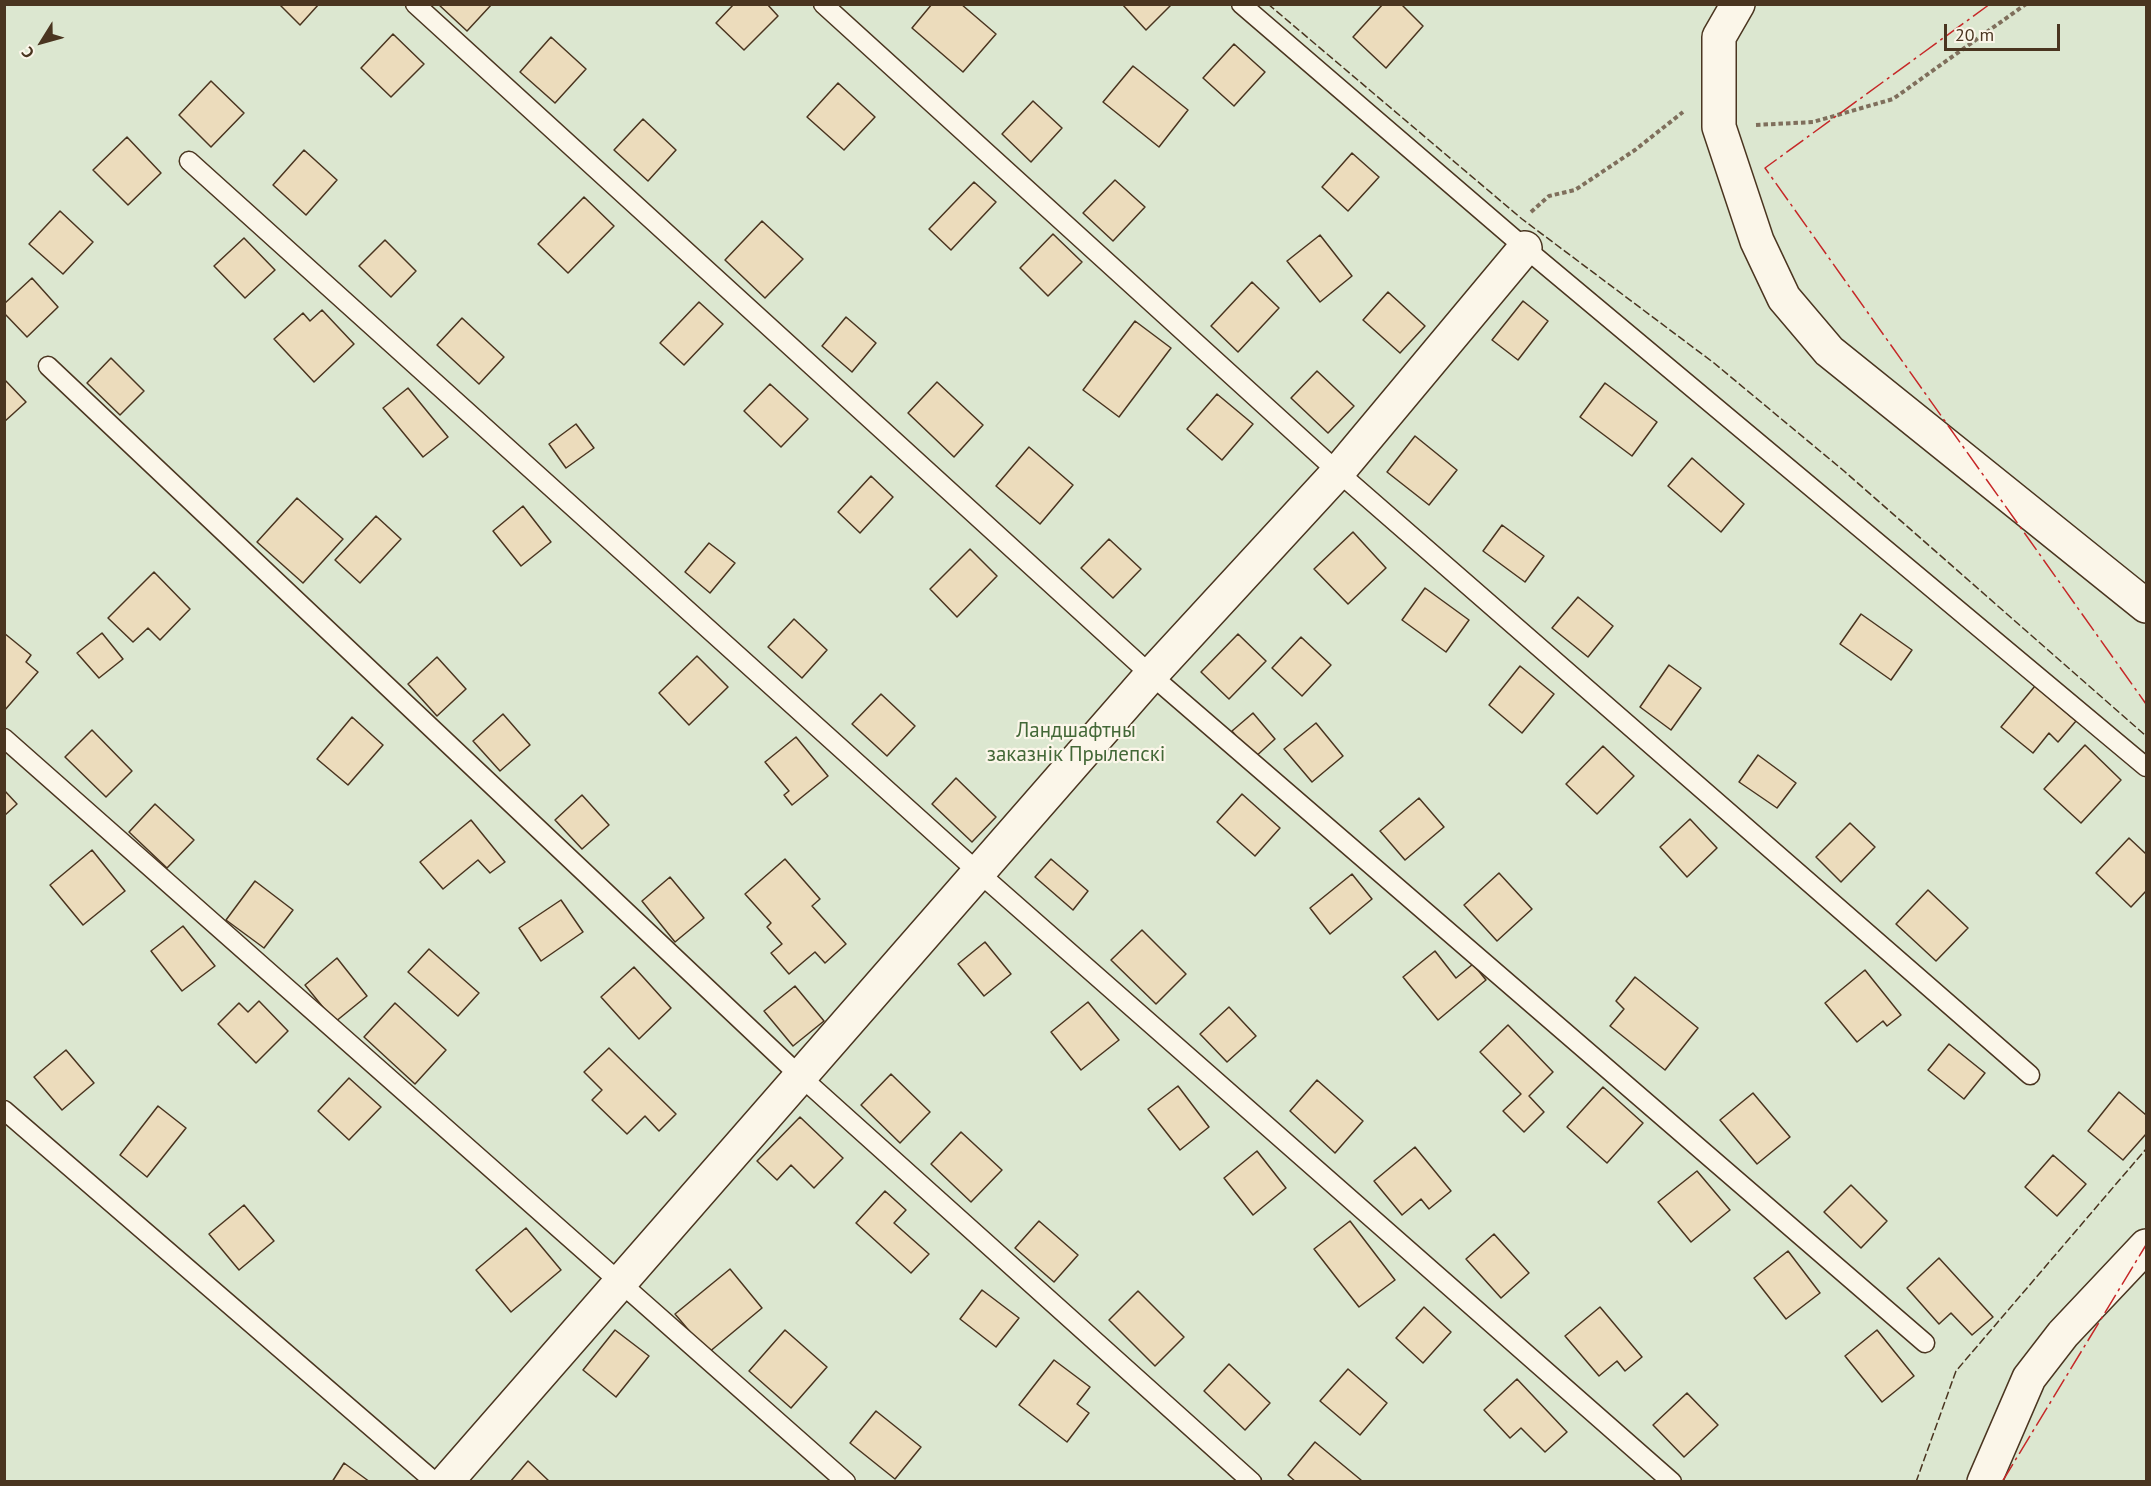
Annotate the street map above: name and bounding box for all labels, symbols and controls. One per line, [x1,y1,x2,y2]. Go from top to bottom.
north arrow [12,12,72,72]
scale bar [1947,12,2062,50]
text: 20 m [1955,23,1994,46]
text: С [17,43,38,62]
park label: Ландшафтны заказнік Прылепскі [987,718,1165,768]

